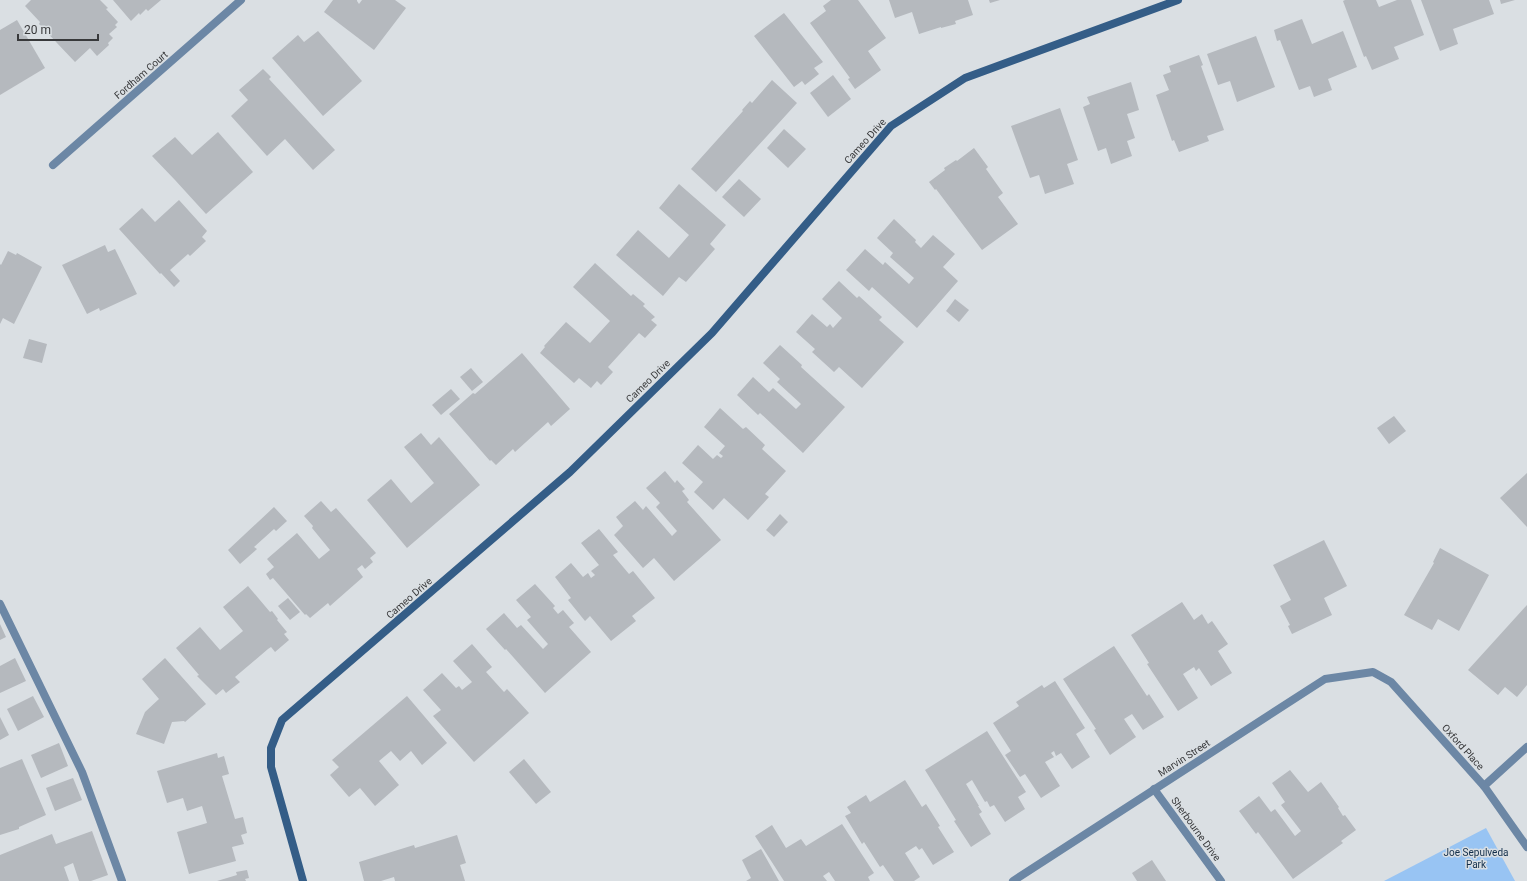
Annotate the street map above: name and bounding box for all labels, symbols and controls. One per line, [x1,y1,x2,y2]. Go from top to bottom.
scale bar [18,16,98,42]
text: 20 m [24,23,51,37]
street label: Fordham Court [112,49,170,101]
street label: Cameo Drive [842,116,888,166]
street label: Cameo Drive [624,357,672,405]
street label: Cameo Drive [384,575,434,621]
street label: Oxford Place [1440,722,1486,772]
street label: Marvin Street [1156,737,1212,779]
street label: Sherbourne Drive [1169,795,1223,863]
park label: Joe Sepulveda Park [1444,847,1508,870]

